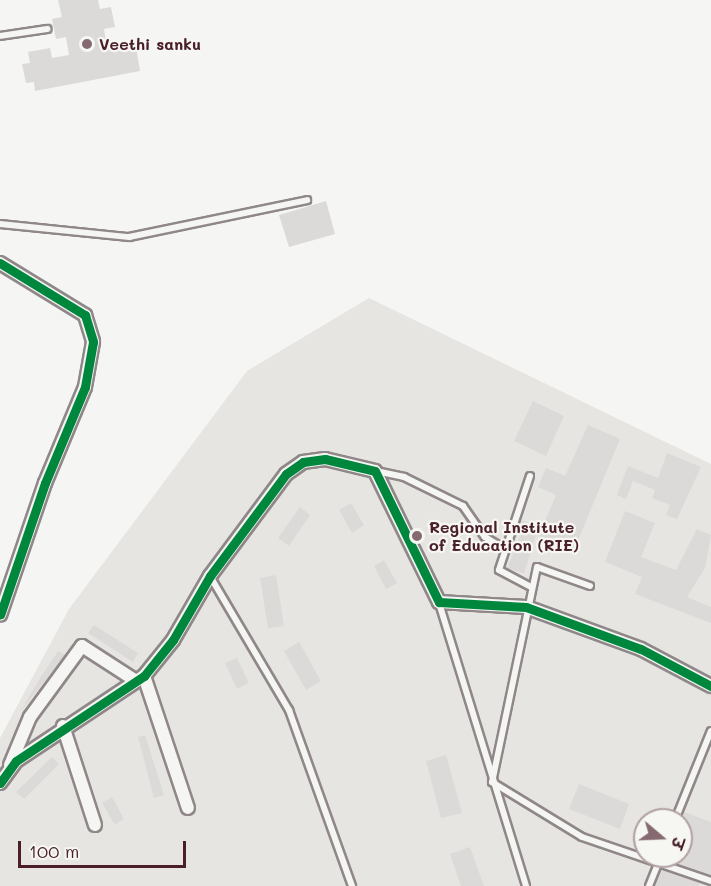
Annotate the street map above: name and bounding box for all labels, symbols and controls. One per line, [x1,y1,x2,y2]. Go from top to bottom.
place label: Veethi sanku [99,34,201,54]
marker: Veethi sanku [80,37,94,51]
place label: Regional Institute of Education (RIE) [429,517,579,555]
marker: Regional Institute of Education (RIE) [410,529,424,543]
north arrow [633,808,693,868]
scale bar [21,829,189,867]
text: उ [667,835,690,852]
text: 100 m [29,839,79,863]

